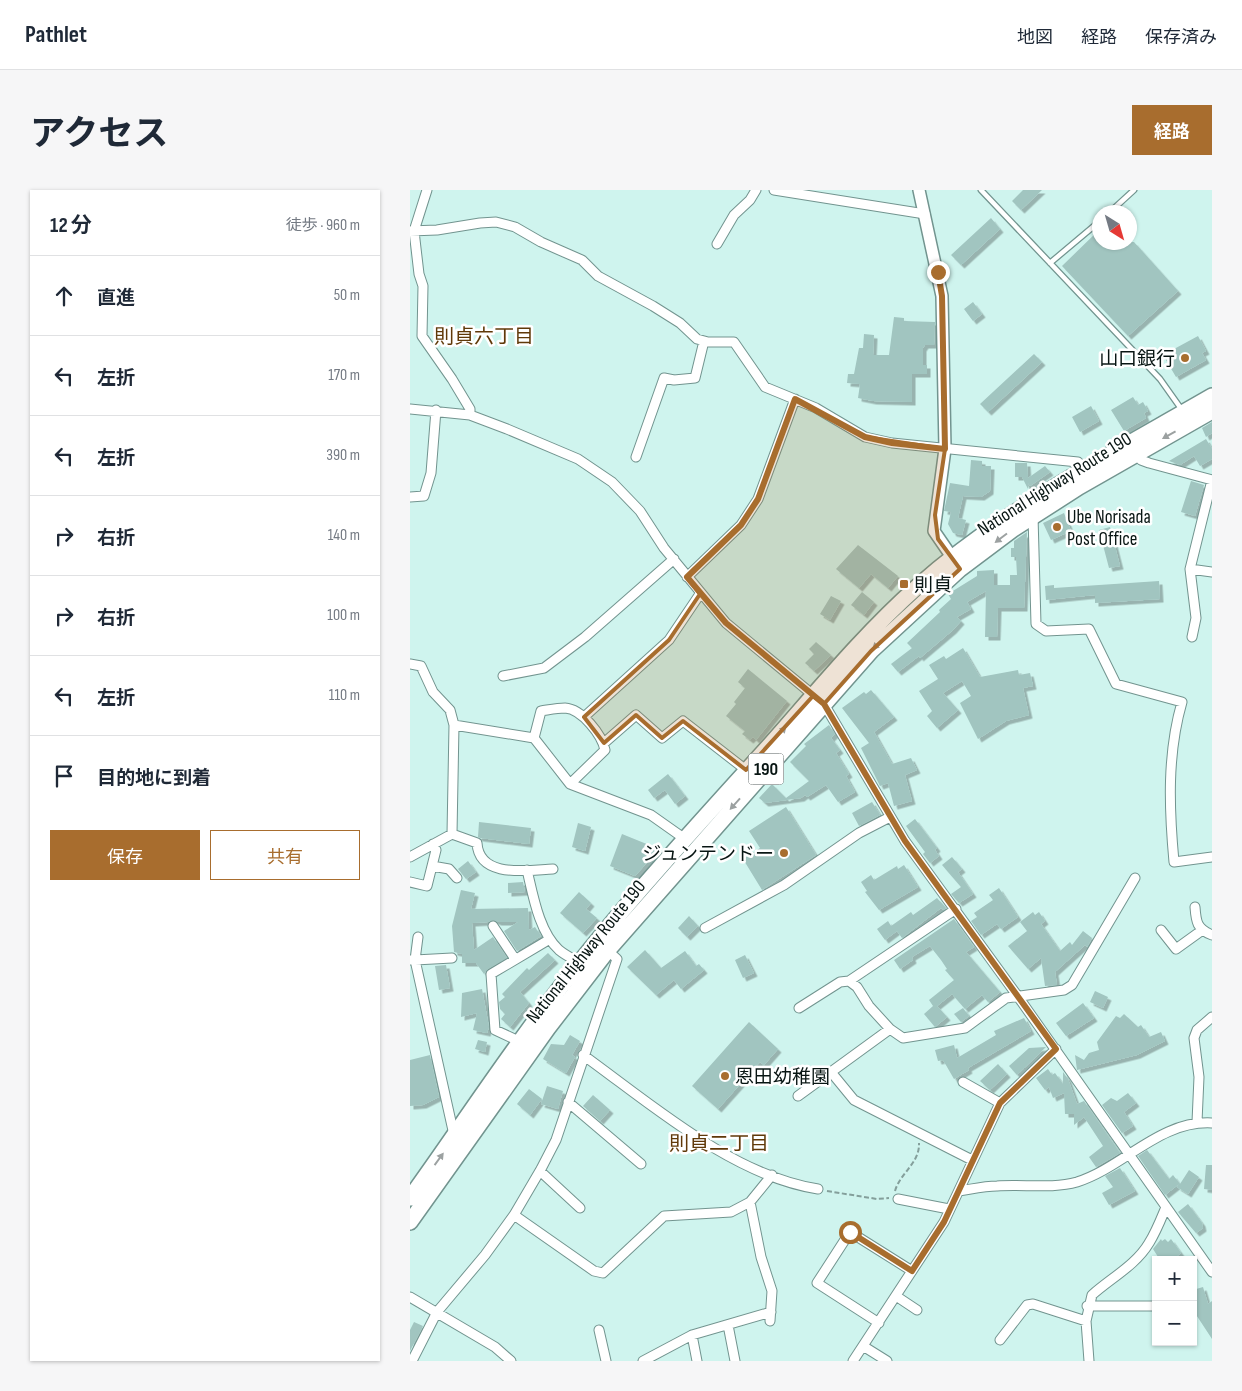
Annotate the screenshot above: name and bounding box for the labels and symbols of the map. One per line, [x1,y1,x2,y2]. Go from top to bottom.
north arrow [1092,205,1137,250]
route end [927,261,950,284]
district label: 則貞六丁目 [434,325,534,349]
place label: 山口銀行 [1099,348,1175,371]
marker: 山口銀行 [1179,352,1191,364]
street label: National Highway Route 190 [974,428,1136,541]
one-way arrow [1162,431,1177,439]
place label: Ube Norisada Post Office [1067,506,1151,551]
marker: Ube Norisada Post Office [1051,521,1063,533]
one-way arrow [994,533,1008,543]
place label: 則貞 [914,574,952,597]
marker: 則貞 [898,578,910,590]
one-way arrow [873,638,885,650]
one-way arrow [775,727,787,739]
road number: 190 [748,754,784,784]
one-way arrow [729,798,741,810]
place label: ジュンテンドー [642,843,774,866]
marker: ジュンテンドー [778,847,790,859]
street label: National Highway Route 190 [521,876,651,1028]
place label: 恩田幼稚園 [735,1066,830,1089]
marker: 恩田幼稚園 [719,1070,731,1082]
district label: 則貞二丁目 [669,1132,769,1156]
one-way arrow [433,1152,443,1165]
route start [839,1221,862,1244]

